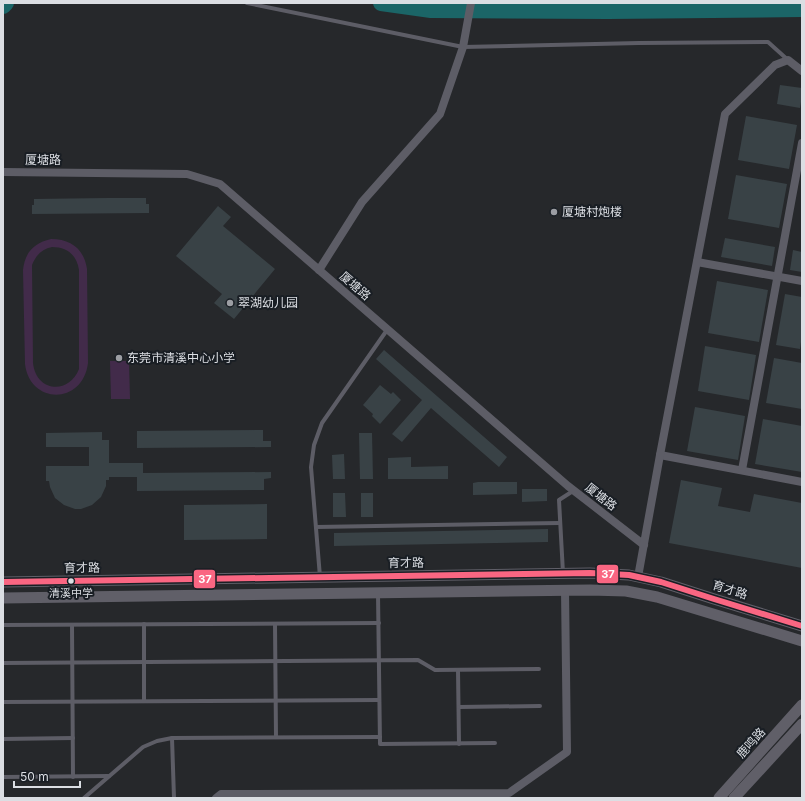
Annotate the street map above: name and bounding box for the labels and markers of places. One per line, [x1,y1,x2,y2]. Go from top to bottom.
place label: 厦塘村炮楼 [562,204,622,219]
marker: 厦塘村炮楼 [549,207,559,217]
place label: 翠湖幼儿园 [238,295,298,310]
marker: 翠湖幼儿园 [225,298,235,308]
place label: 东莞市清溪中心小学 [127,350,235,365]
marker: 东莞市清溪中心小学 [114,353,124,363]
marker: 清溪中学 [66,576,76,586]
place label: 清溪中学 [49,586,93,600]

